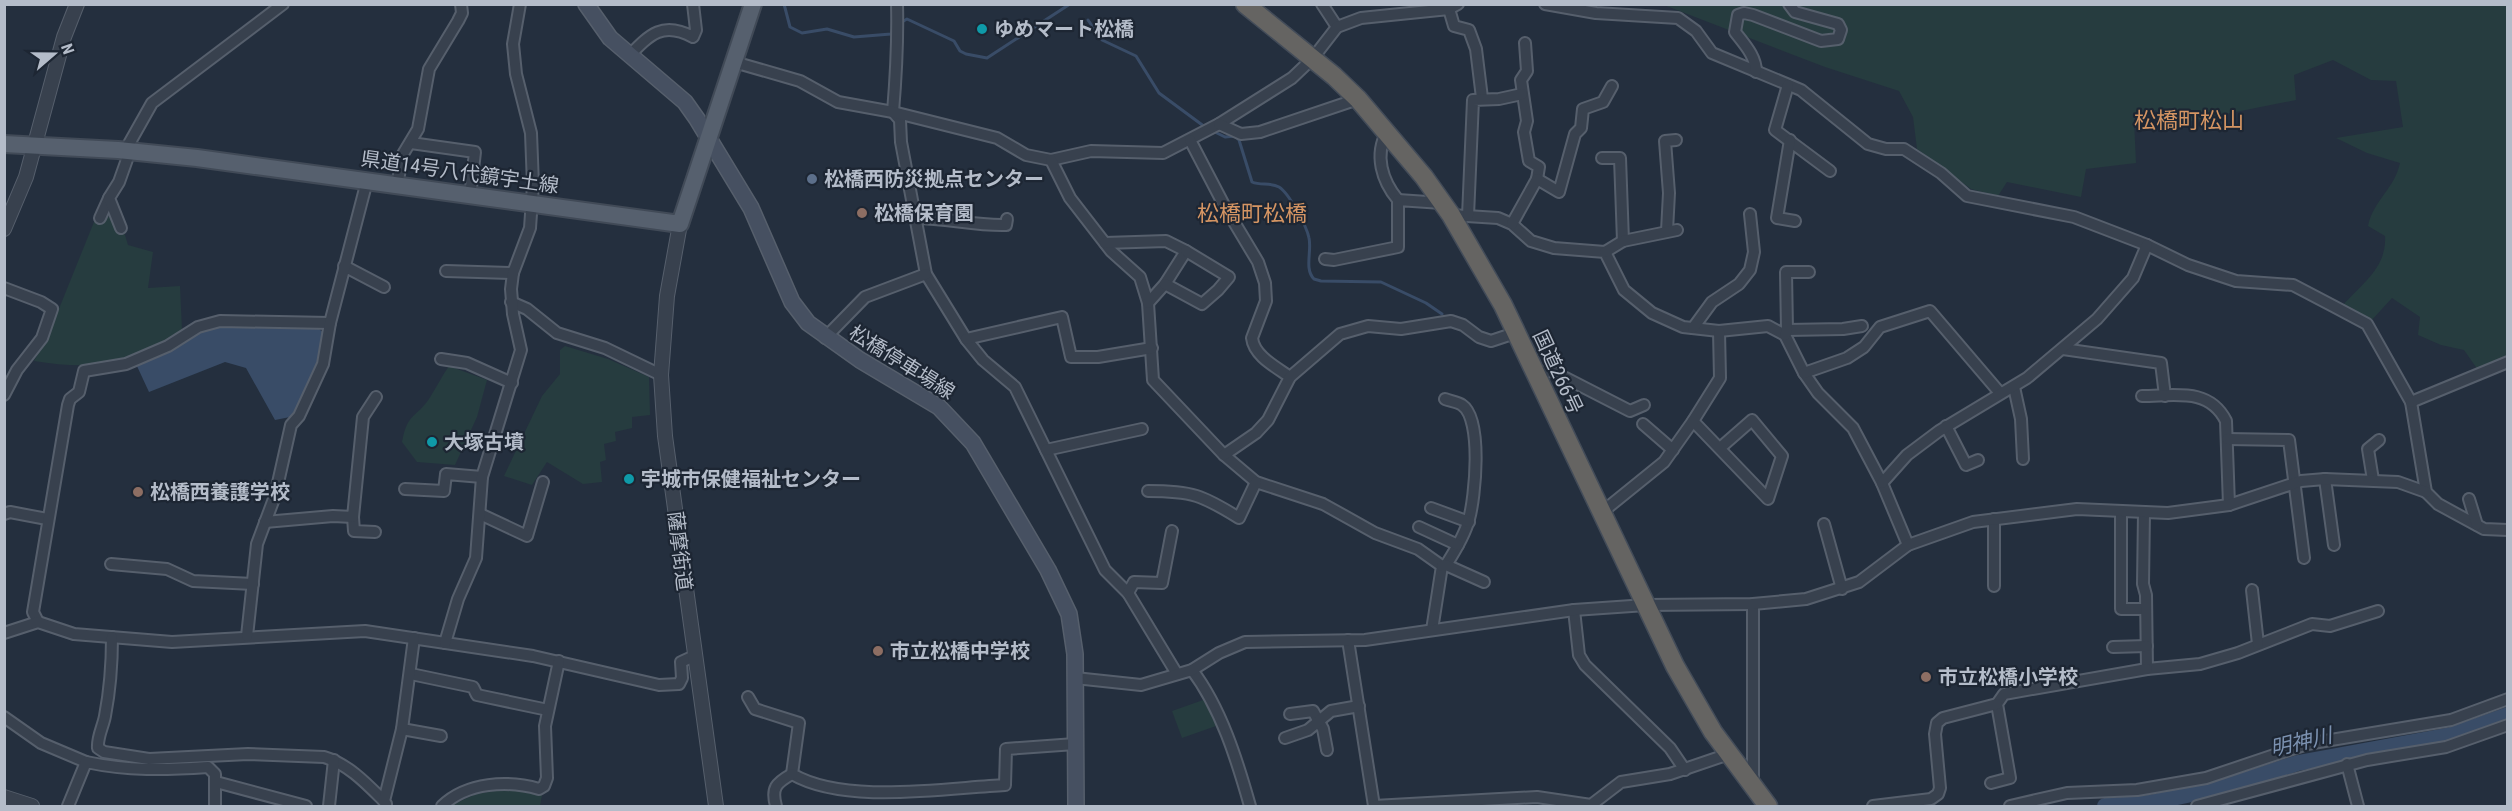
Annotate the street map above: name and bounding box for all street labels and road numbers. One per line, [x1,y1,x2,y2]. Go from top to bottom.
street label: 県道14号八代鏡宇土線 [359,146,561,198]
street label: 松橋停車場線 [845,320,959,404]
street label: 国道266号 [1528,326,1588,418]
street label: 薩摩街道 [663,510,697,592]

